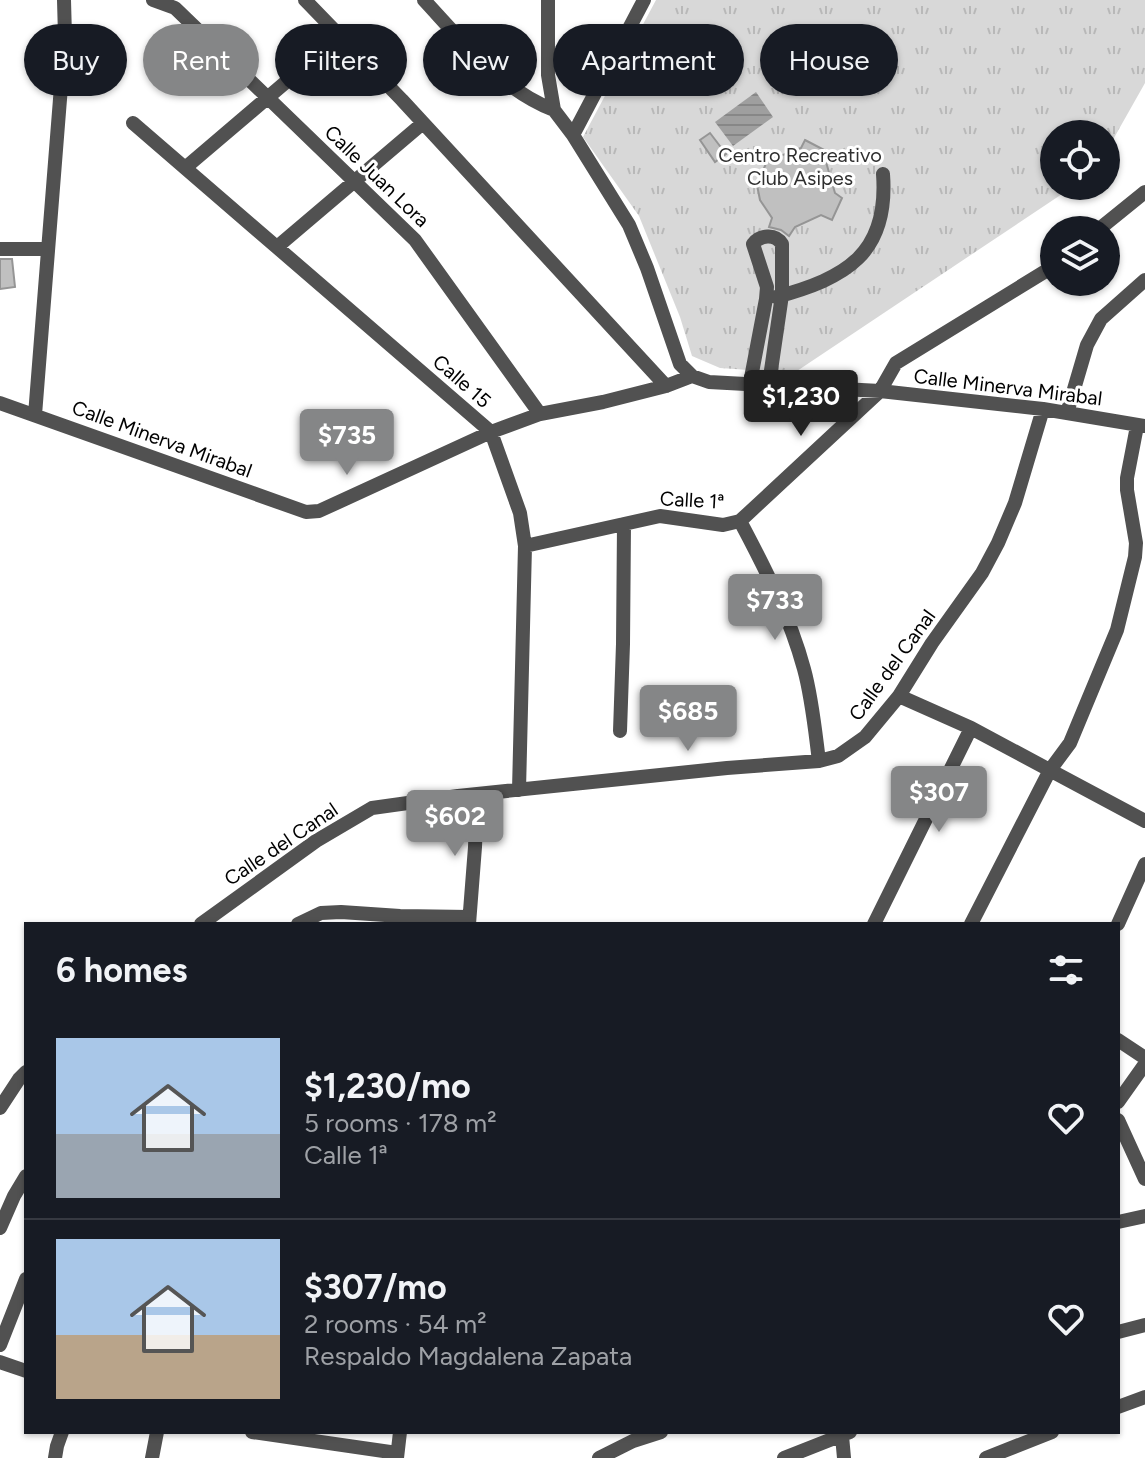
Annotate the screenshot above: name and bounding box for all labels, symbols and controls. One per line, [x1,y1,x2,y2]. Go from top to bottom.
chip: Buy [24,24,127,96]
chip: Rent [143,24,259,96]
chip: Filters [275,24,407,96]
chip: New [423,24,537,96]
chip: Apartment [553,24,744,96]
chip: House [760,24,898,96]
street label: Calle Juan Lora [320,120,434,232]
map controls [1040,120,1120,296]
button: locate [1040,120,1120,200]
park label: Centro Recreativo Club Asipes [718,143,882,190]
button: layers [1040,216,1120,296]
street label: Calle 15 [428,349,496,413]
street label: Calle Minerva Mirabal [912,364,1104,410]
pin: $1,230 [736,370,866,438]
text: $1,230 [762,380,840,412]
street label: Calle Minerva Mirabal [69,395,255,483]
pin: $735 [300,409,394,477]
text: $735 [318,419,376,451]
street label: Calle 1ª [659,486,725,514]
pin: $733 [728,574,822,642]
text: $733 [746,584,804,616]
street label: Calle del Canal [844,605,940,725]
pin: $685 [641,685,735,753]
text: $685 [658,695,718,727]
pin: $307 [892,766,986,834]
text: $307 [909,776,969,808]
pin: $602 [408,790,502,858]
street label: Calle del Canal [220,797,342,891]
text: $602 [424,800,486,832]
icon: filters [1044,948,1088,992]
text: 6 homes [56,950,187,991]
text: $1,230/mo [304,1066,471,1107]
icon: home [120,1070,216,1166]
icon: heart [1044,1096,1088,1140]
text: 5 rooms · 178 m² [304,1107,497,1139]
text: Calle 1ª [304,1139,387,1171]
text: $307/mo [304,1267,447,1308]
icon: home [120,1271,216,1367]
icon: heart [1044,1297,1088,1341]
text: 2 rooms · 54 m² [304,1308,487,1340]
text: Respaldo Magdalena Zapata [304,1340,632,1372]

